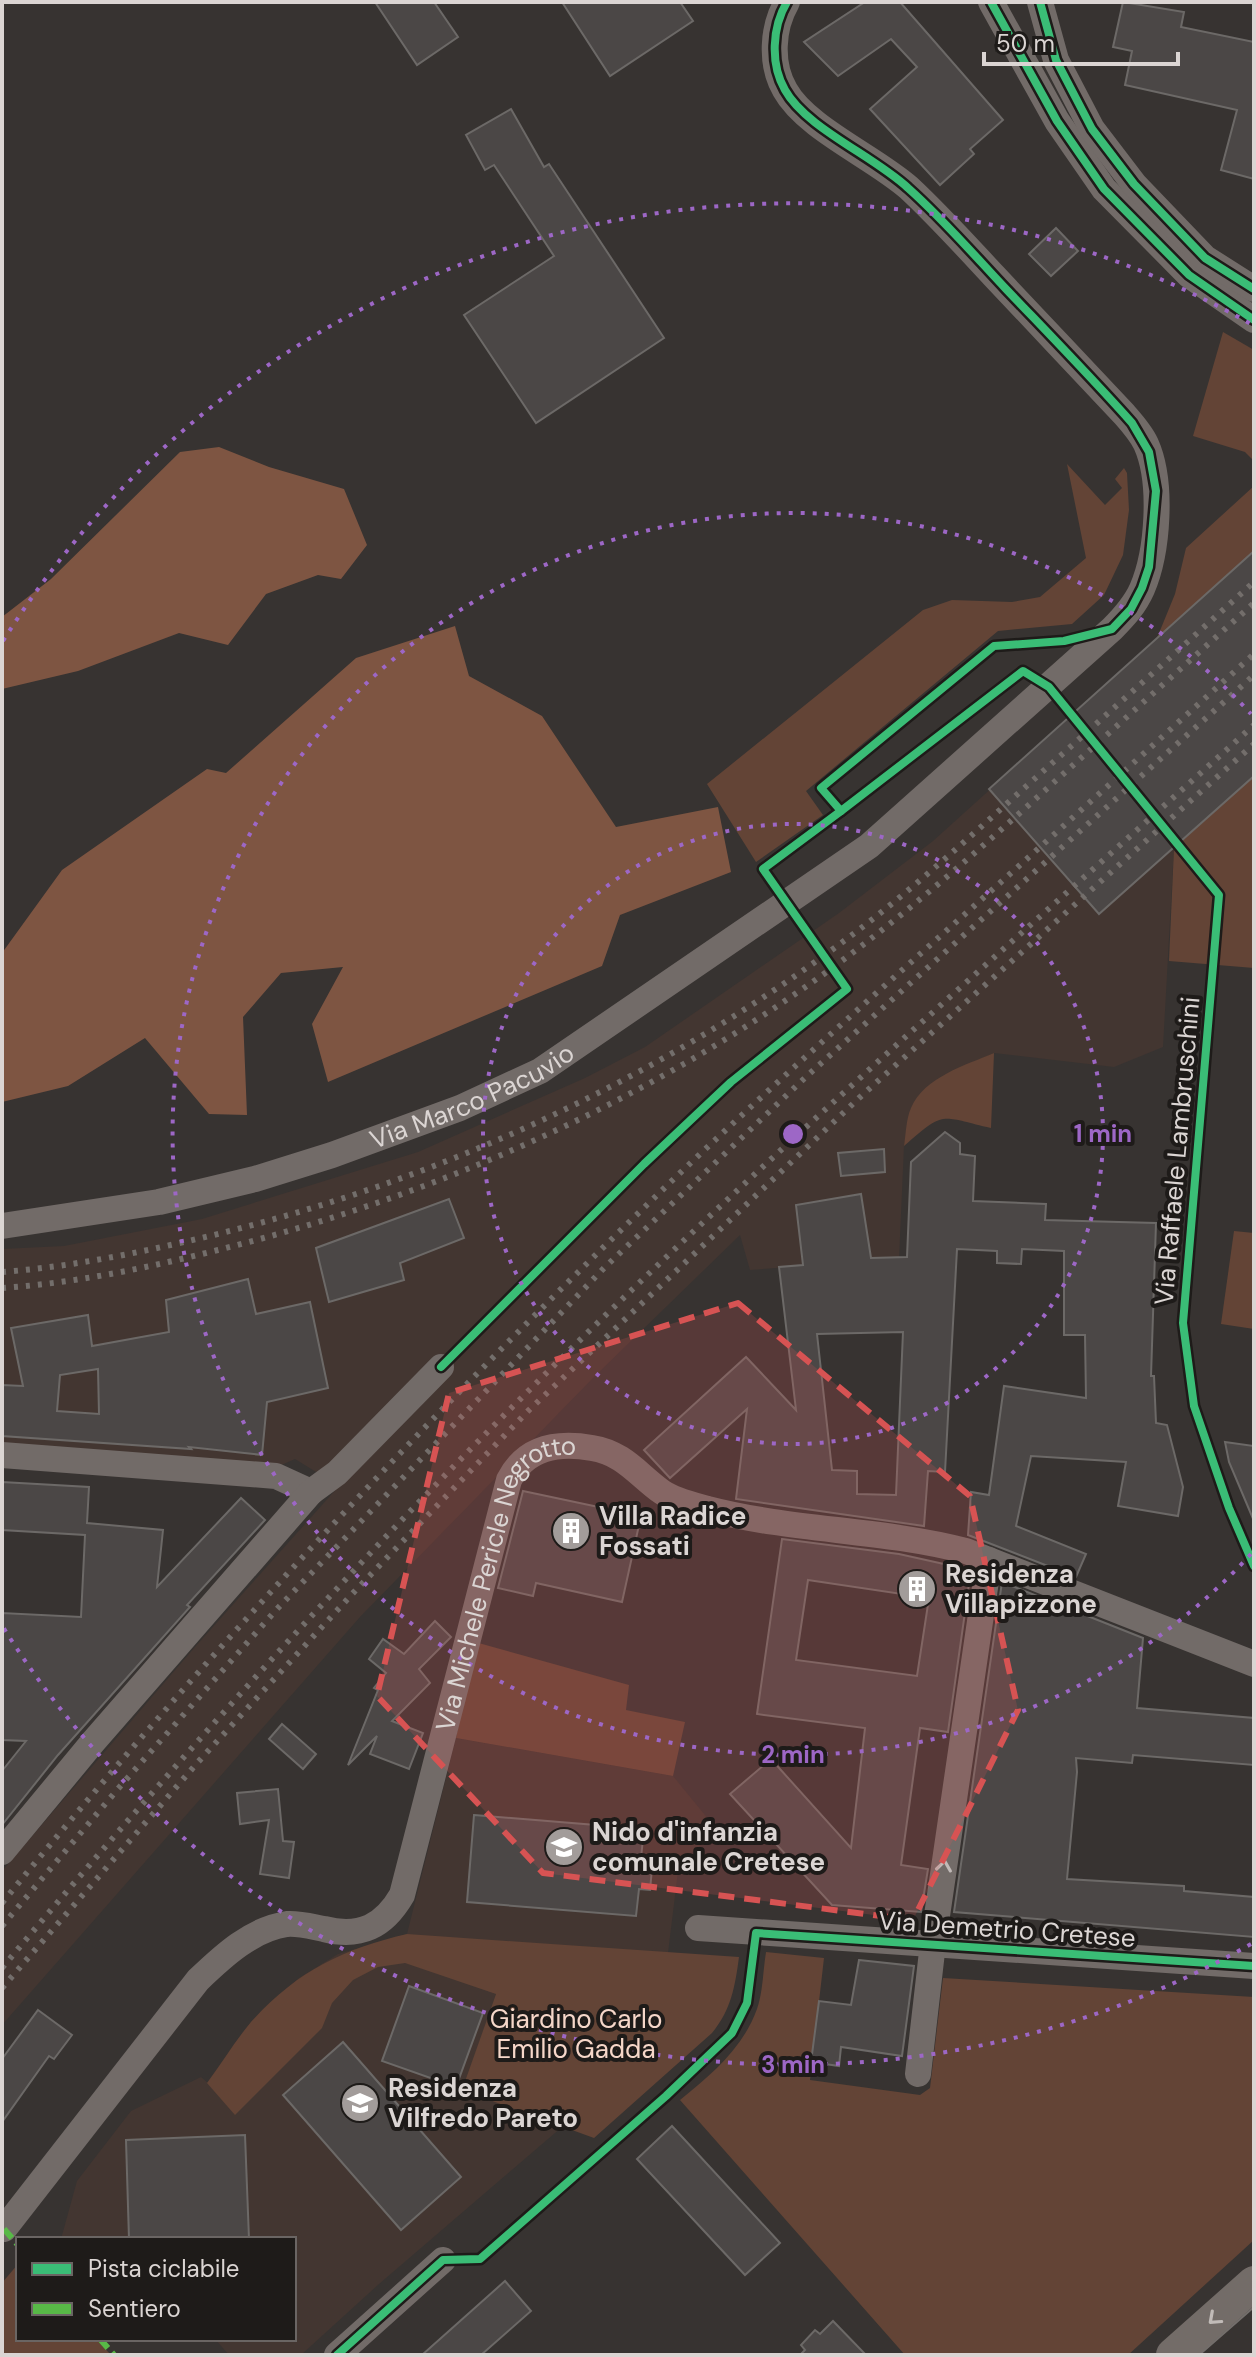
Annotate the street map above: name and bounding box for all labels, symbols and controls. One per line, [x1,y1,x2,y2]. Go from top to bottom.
scale bar [984,16,1178,66]
text: 50 m [996,28,1055,59]
street label: Via Raffaele Lambruschini [1147,995,1207,1307]
street label: Via Marco Pacuvio [365,1036,581,1157]
text: 1 min [1074,1118,1132,1149]
centre of rings [779,1120,807,1148]
street label: Via Michele Pericle Negrotto [428,1429,576,1735]
place label: Villa Radice Fossati [599,1499,746,1563]
building icon: Villa Radice Fossati [550,1510,592,1552]
place label: Residenza Villapizzone [945,1557,1097,1621]
building icon: Residenza Villapizzone [896,1568,938,1610]
text: 2 min [761,1739,825,1770]
place label: Nido d'infanzia comunale Cretese [592,1815,825,1879]
school or university icon: Nido d'infanzia comunale Cretese [543,1826,585,1868]
one-way arrow [935,1859,952,1873]
street label: Via Demetrio Cretese [877,1903,1137,1955]
park label: Giardino Carlo Emilio Gadda [490,2002,662,2066]
text: 3 min [761,2049,825,2080]
place label: Residenza Vilfredo Pareto [388,2071,578,2135]
school or university icon: Residenza Vilfredo Pareto [339,2082,381,2124]
legend [16,2237,296,2341]
text: Pista ciclabile [88,2253,239,2284]
text: Sentiero [88,2293,181,2324]
one-way arrow [1208,2309,1223,2323]

